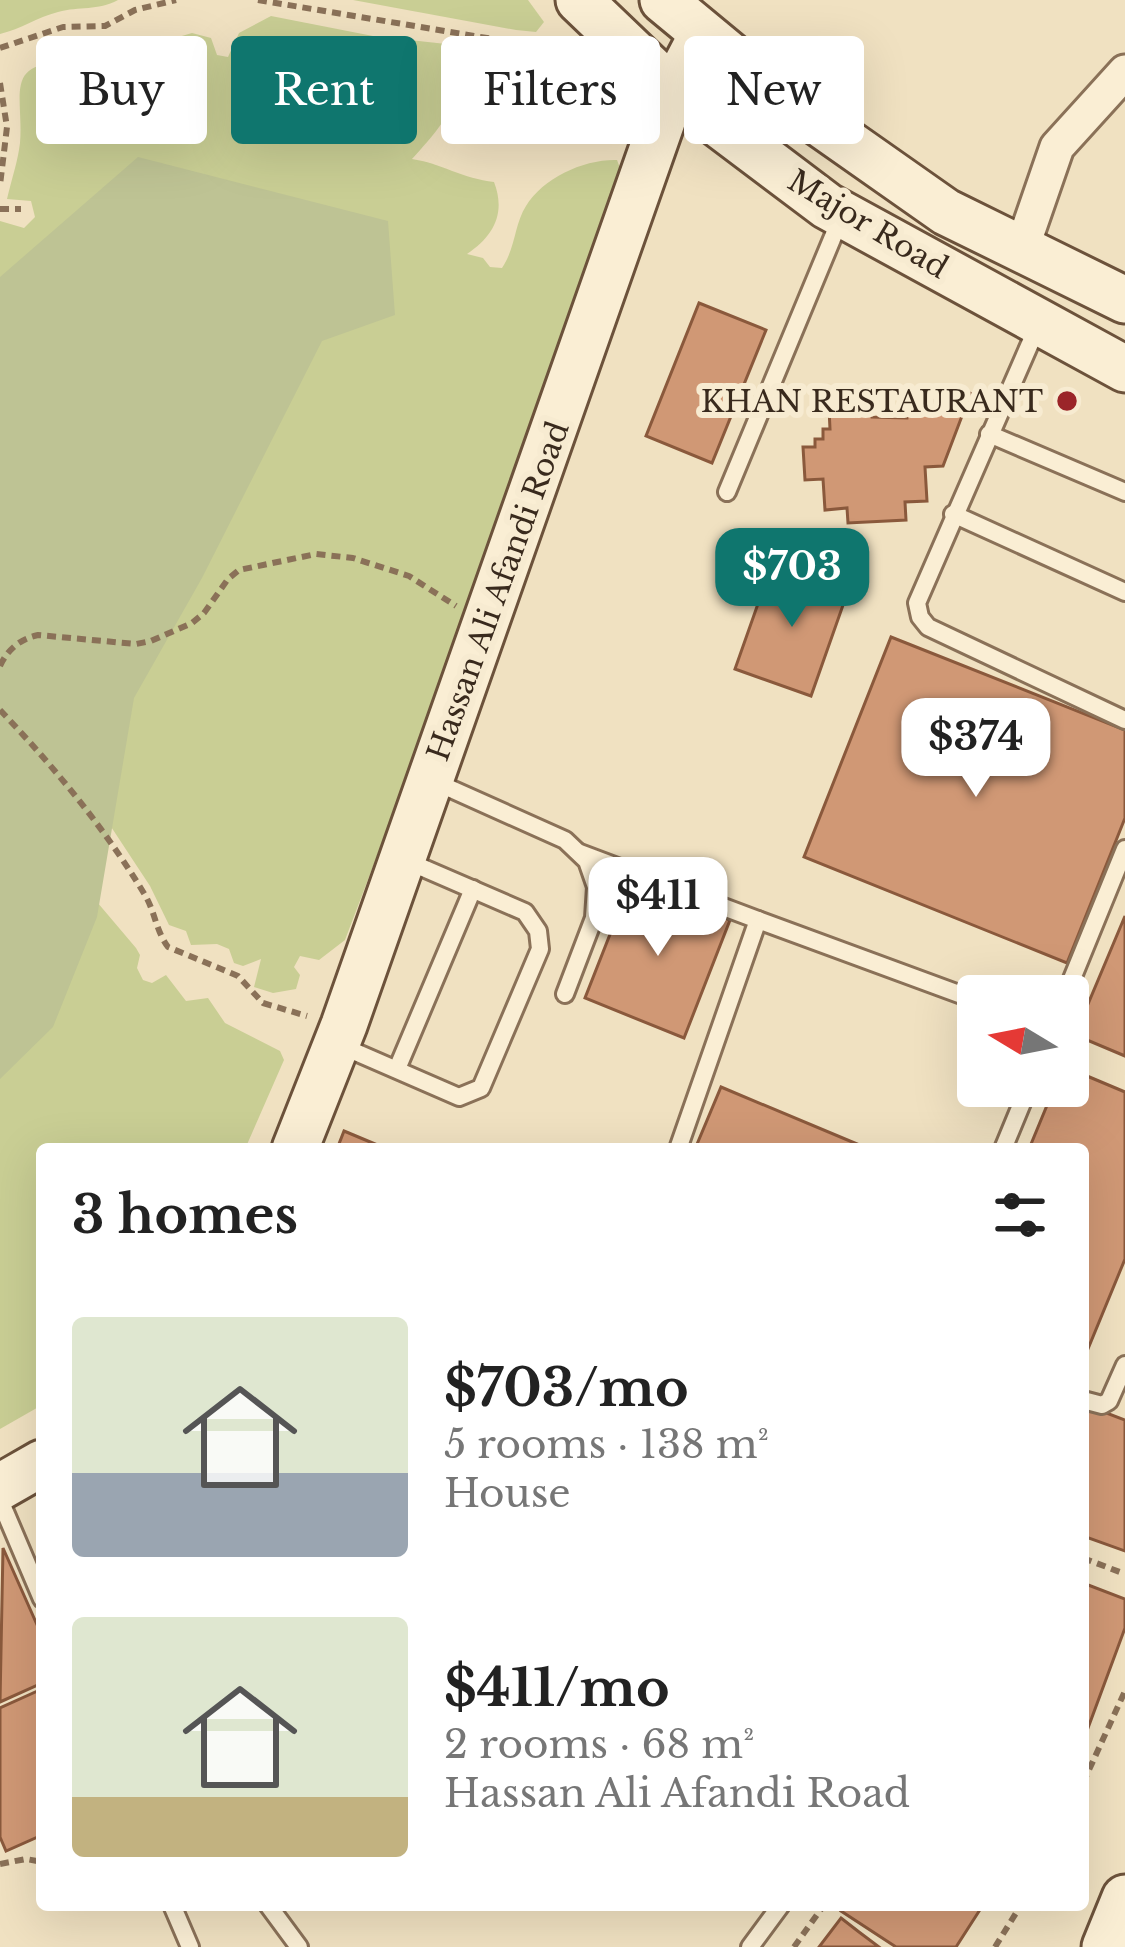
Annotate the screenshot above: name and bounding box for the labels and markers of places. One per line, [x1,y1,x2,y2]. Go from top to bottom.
place label: KHAN RESTAURANT [701,383,1043,420]
marker: KHAN RESTAURANT [1054,388,1080,414]
pin: $703 [721,528,863,630]
pin: $374 [905,698,1047,800]
pin: $411 [587,857,729,959]

